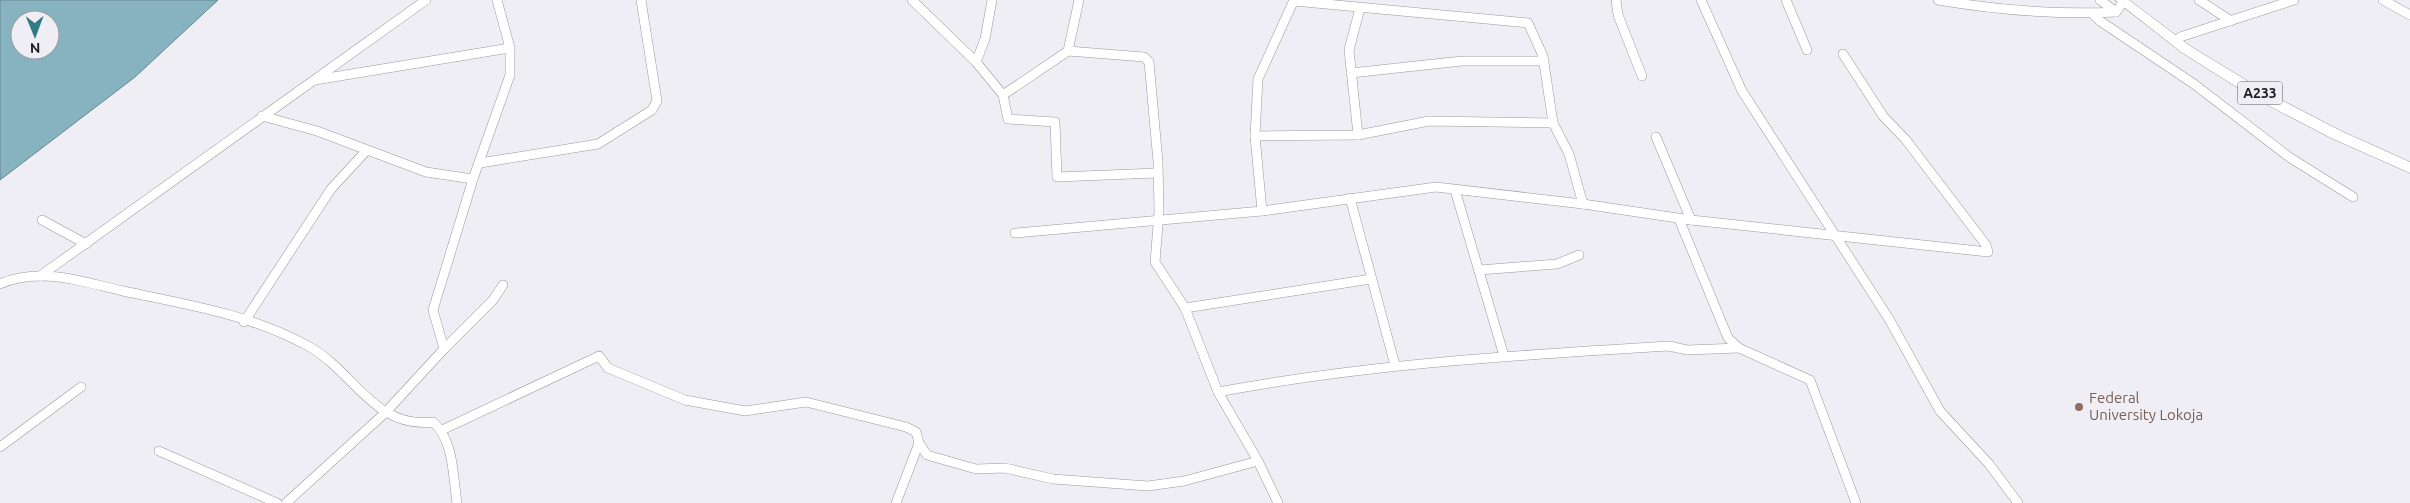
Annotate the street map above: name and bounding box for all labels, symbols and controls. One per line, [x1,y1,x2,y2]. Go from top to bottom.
north arrow [10,10,60,60]
text: N [30,40,41,56]
road number: A233 [2238,82,2282,105]
place label: Federal University Lokoja [2089,389,2203,423]
marker: Federal University Lokoja [2073,401,2085,413]

